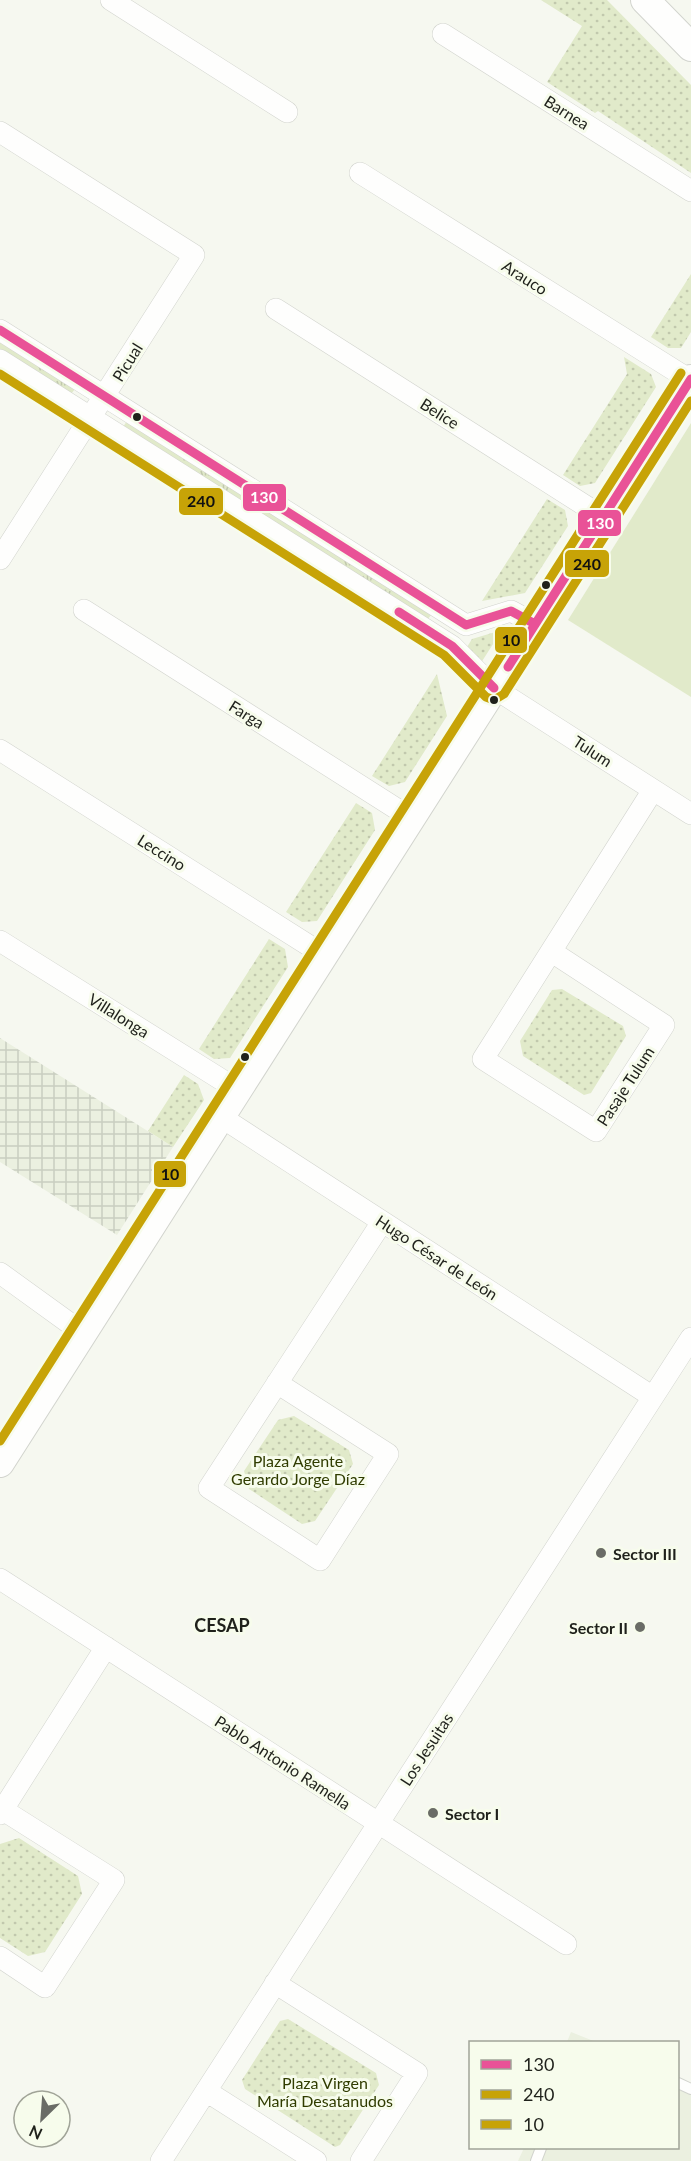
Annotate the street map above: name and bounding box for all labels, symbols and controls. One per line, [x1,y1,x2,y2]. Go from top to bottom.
street label: Barnea [541,91,593,133]
street label: Arauco [499,256,551,298]
street label: Picual [108,339,146,385]
street label: Belice [417,394,463,432]
unlabelled marker [131,411,143,423]
line badge: 130 [242,483,287,512]
line badge: 240 [178,487,224,516]
text: 130 [250,487,278,506]
text: 240 [187,491,215,510]
line badge: 130 [577,509,622,537]
text: 130 [586,513,614,532]
line badge: 240 [564,549,610,578]
text: 240 [573,554,601,573]
unlabelled marker [540,579,552,591]
line badge: 10 [494,626,528,654]
text: 10 [502,630,520,649]
unlabelled marker [488,694,500,706]
street label: Farga [226,696,268,732]
street label: Tulum [570,731,616,771]
street label: Leccino [134,830,190,874]
street label: Villalonga [85,989,153,1041]
street label: Pasaje Tulum [592,1043,658,1129]
unlabelled marker [239,1051,251,1063]
line badge: 10 [153,1160,187,1188]
text: 10 [161,1164,179,1183]
street label: Hugo César de León [373,1211,501,1303]
park label: Plaza Agente Gerardo Jorge Díaz [231,1451,365,1488]
place label: Sector III [613,1544,677,1563]
marker: Sector III [594,1546,608,1560]
district label: CESAP [194,1614,250,1636]
place label: Sector II [569,1618,628,1637]
marker: Sector II [633,1620,647,1634]
street label: Los Jesuitas [396,1709,456,1789]
street label: Pablo Antonio Ramella [212,1711,354,1813]
place label: Sector I [445,1804,499,1823]
marker: Sector I [426,1806,440,1820]
legend [469,2041,679,2149]
text: 130 [523,2053,554,2075]
park label: Plaza Virgen María Desatanudos [257,2073,393,2110]
text: 240 [523,2083,554,2105]
north arrow [12,2089,72,2149]
text: 10 [523,2113,544,2135]
text: N [26,2122,45,2144]

